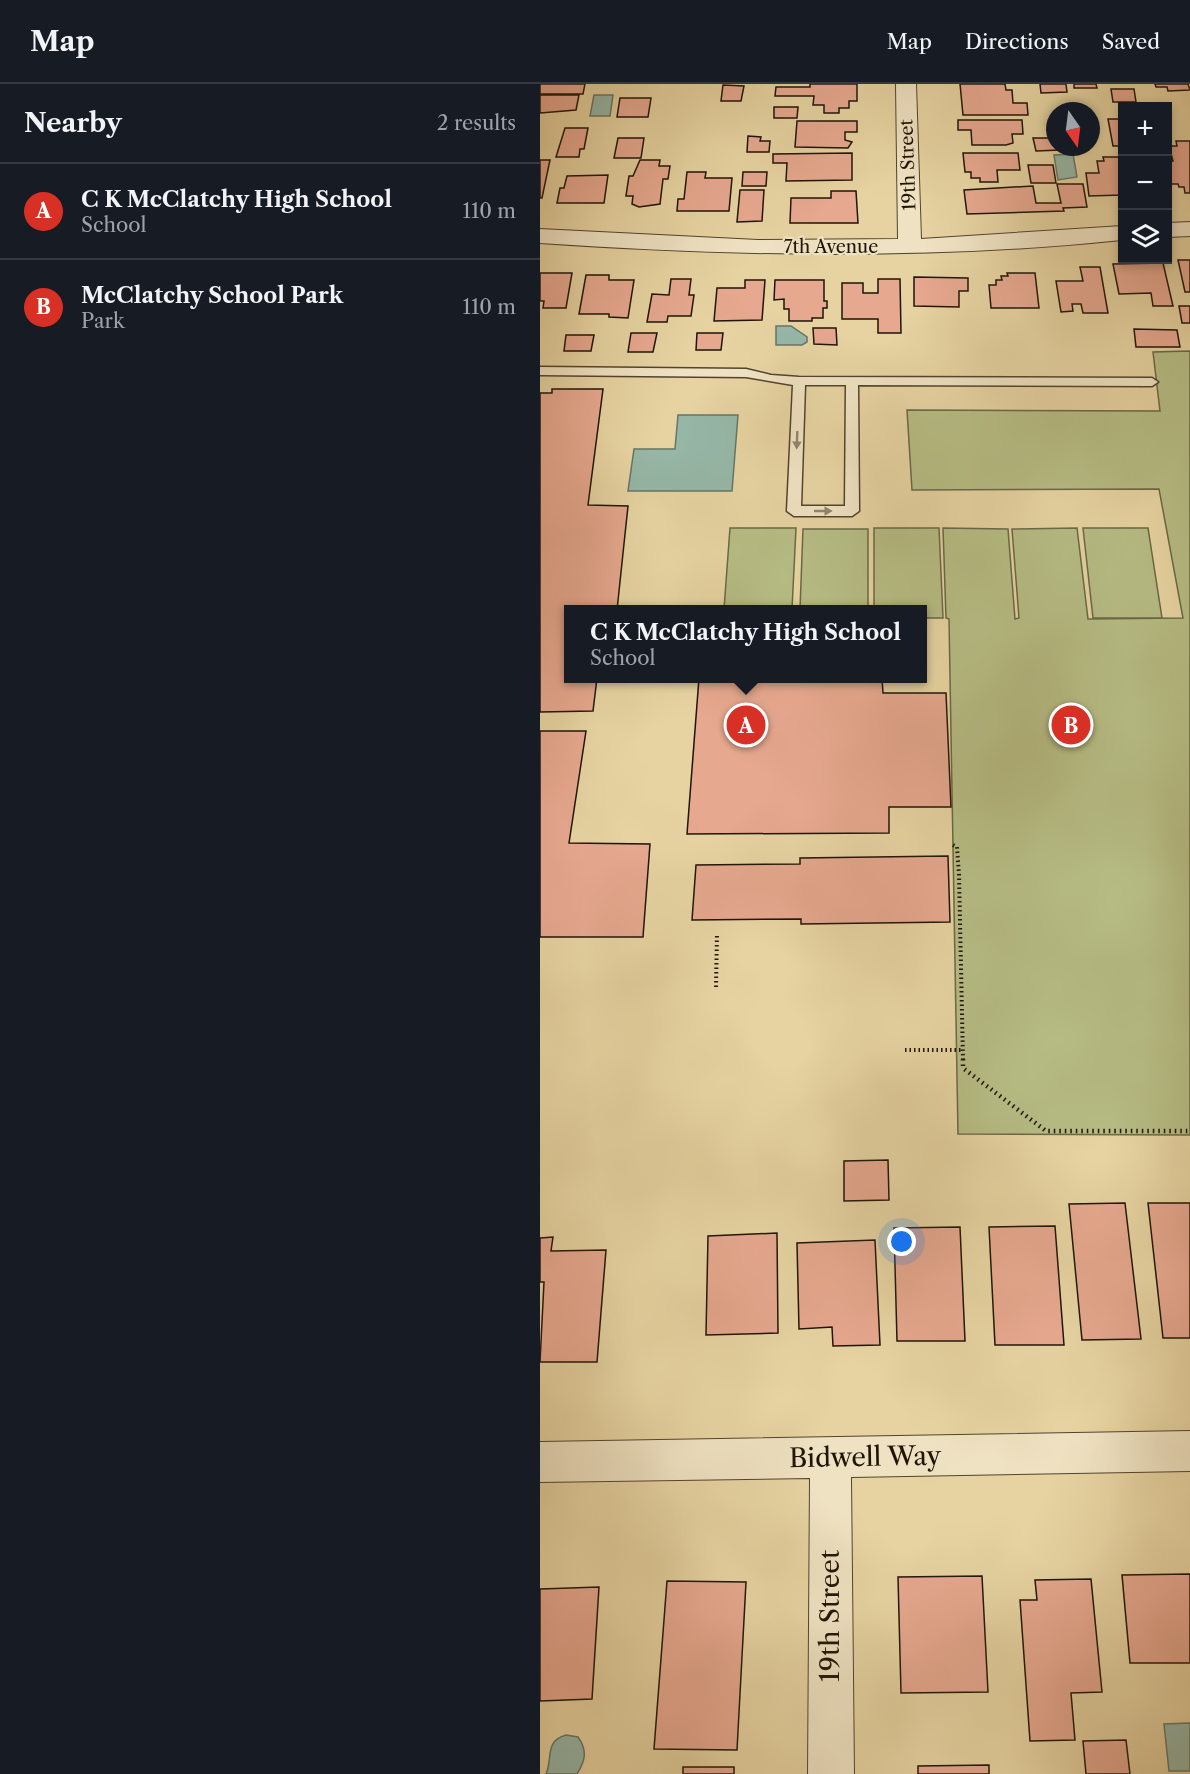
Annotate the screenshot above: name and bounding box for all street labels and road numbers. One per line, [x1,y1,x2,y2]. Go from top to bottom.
street label: 19th Street [895,118,921,211]
street label: 7th Avenue [784,236,878,258]
street label: Bidwell Way [789,1440,942,1474]
street label: 19th Street [814,1549,846,1682]

